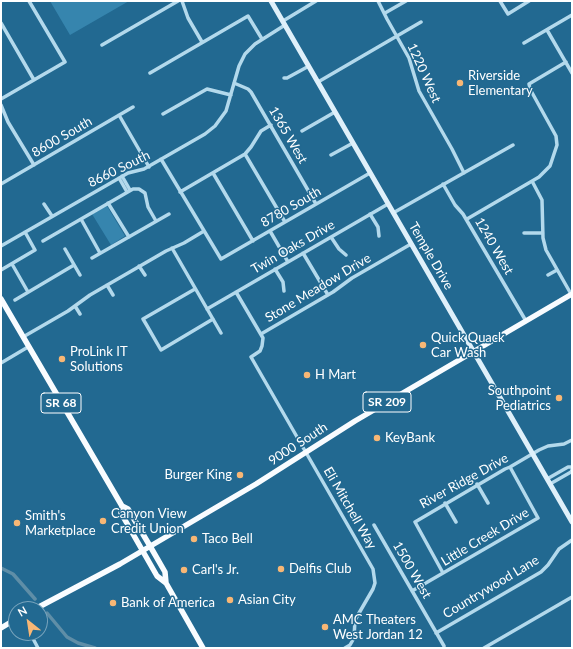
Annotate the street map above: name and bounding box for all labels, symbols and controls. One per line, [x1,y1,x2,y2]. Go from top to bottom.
street label: 1220 West [404,41,444,105]
place label: Riverside Elementary [468,68,533,99]
marker: Riverside Elementary [455,78,465,88]
street label: 1365 West [265,104,311,166]
street label: 8600 South [29,113,95,161]
street label: 8660 South [85,147,153,191]
street label: 8780 South [258,183,324,231]
street label: 1240 West [471,215,517,277]
street label: Twin Oaks Drive [249,217,337,277]
street label: Temple Drive [405,220,457,292]
street label: Stone Meadow Drive [262,250,374,326]
place label: Quick Quack Car Wash [431,330,505,361]
marker: Quick Quack Car Wash [418,340,428,350]
place label: ProLink IT Solutions [70,344,128,375]
marker: ProLink IT Solutions [57,354,67,364]
place label: H Mart [315,367,356,383]
marker: H Mart [302,370,312,380]
place label: Southpoint Pediatrics [488,383,551,414]
road number: SR 209 [363,392,411,412]
road number: SR 68 [41,393,81,413]
marker: Southpoint Pediatrics [554,393,564,403]
street label: 9000 South [266,419,330,469]
place label: KeyBank [385,430,435,446]
marker: KeyBank [372,433,382,443]
street label: River Ridge Drive [417,450,511,512]
street label: Eli Mitchell Way [320,464,380,552]
place label: Burger King [165,467,232,483]
marker: Burger King [235,470,245,480]
street label: Little Creek Drive [438,505,532,569]
place label: Canyon View Credit Union [111,506,187,537]
place label: Smith's Marketplace [25,508,96,539]
marker: Canyon View Credit Union [98,516,108,526]
marker: Smith's Marketplace [12,518,22,528]
place label: Taco Bell [202,531,253,547]
marker: Taco Bell [189,534,199,544]
street label: 1500 West [389,539,435,601]
street label: Countrywood Lane [440,552,542,622]
place label: Delfis Club [289,561,351,577]
place label: Carl's Jr. [192,562,239,578]
marker: Delfis Club [276,564,286,574]
marker: Carl's Jr. [179,565,189,575]
place label: Asian City [238,592,296,608]
place label: Bank of America [121,595,215,611]
marker: Asian City [225,595,235,605]
marker: Bank of America [108,598,118,608]
north arrow [8,601,48,641]
text: N [15,603,29,619]
place label: AMC Theaters West Jordan 12 [333,612,423,643]
marker: AMC Theaters West Jordan 12 [320,622,330,632]

